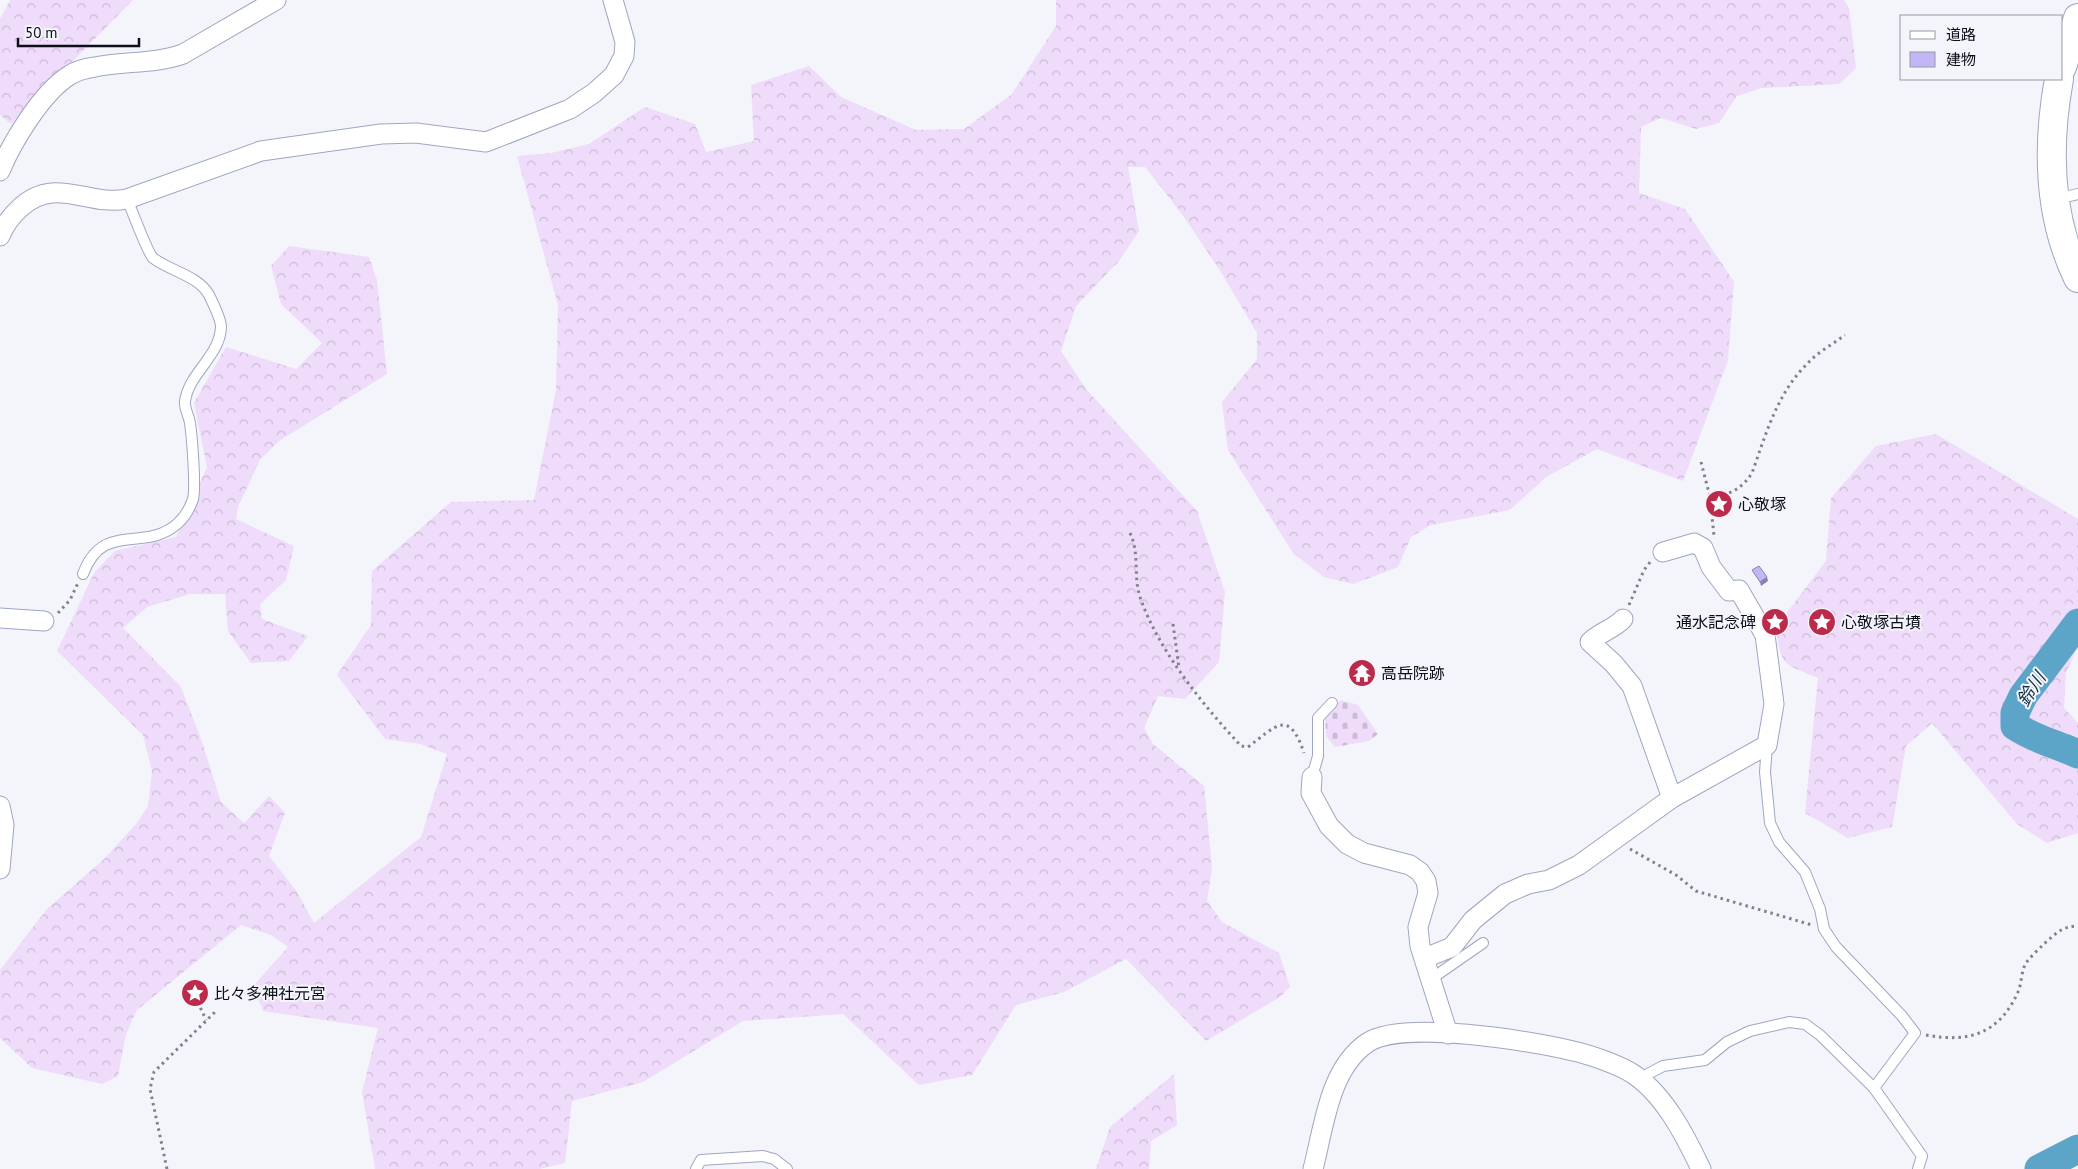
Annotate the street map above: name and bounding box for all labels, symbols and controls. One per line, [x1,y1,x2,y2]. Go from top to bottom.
scale bar [18,15,139,47]
legend [1900,15,2063,80]
text: 50 m [25,23,58,42]
text: 道路 [1946,25,1976,44]
text: 建物 [1946,50,1976,69]
place icon: 心敬塚 [1704,489,1734,519]
place label: 心敬塚 [1738,494,1786,514]
place icon: 通水記念碑 [1760,607,1790,637]
place icon: 心敬塚古墳 [1807,607,1837,637]
place label: 通水記念碑 [1676,612,1756,632]
place label: 心敬塚古墳 [1841,612,1921,632]
temple icon: 高岳院跡 [1347,658,1377,688]
place label: 高岳院跡 [1381,663,1445,683]
water label: 鈴川 [2012,666,2052,710]
place icon: 比々多神社元宮 [180,978,210,1008]
place label: 比々多神社元宮 [214,983,326,1003]

